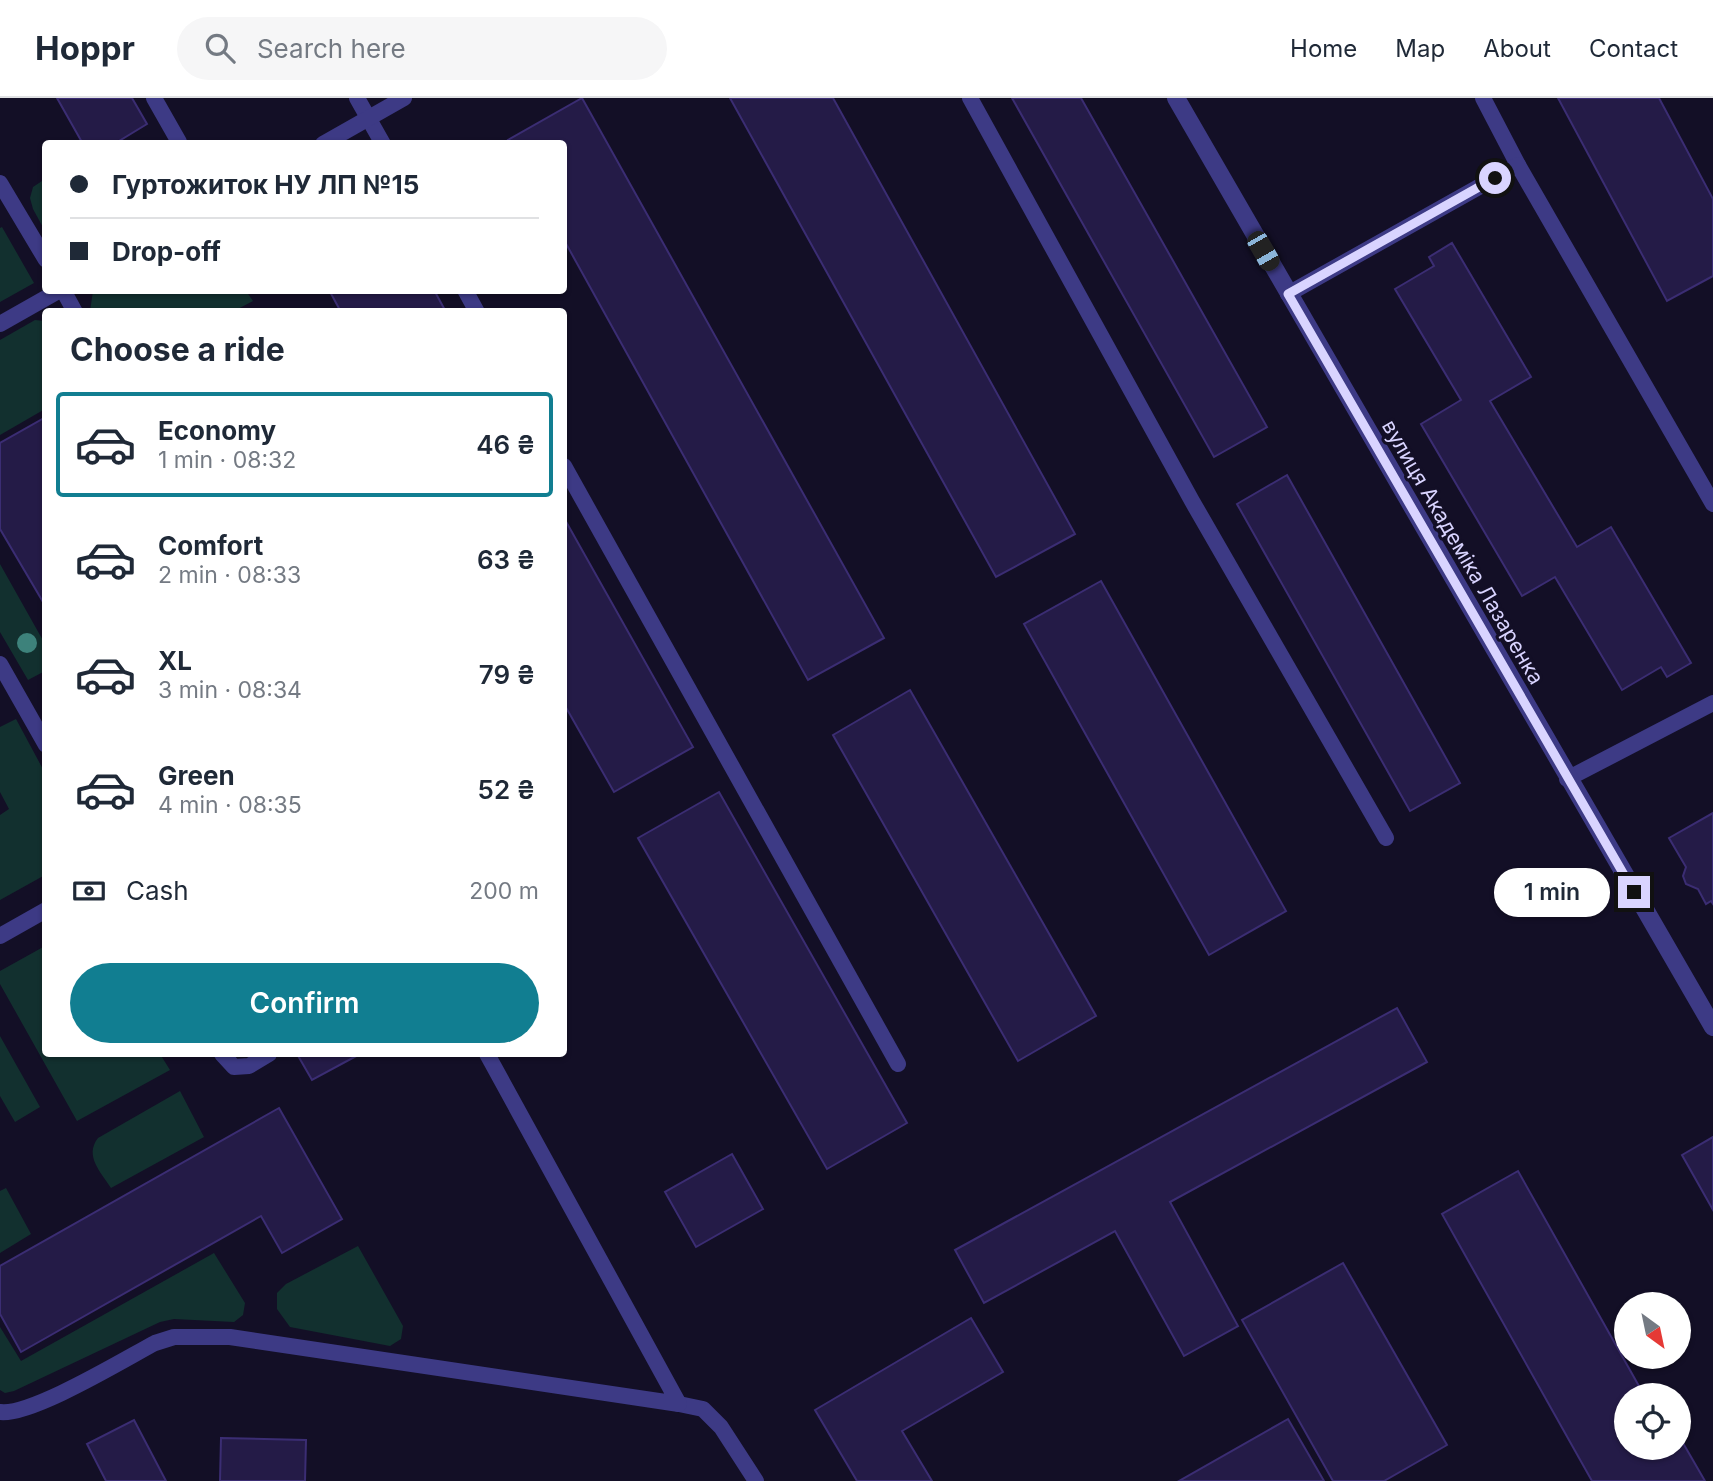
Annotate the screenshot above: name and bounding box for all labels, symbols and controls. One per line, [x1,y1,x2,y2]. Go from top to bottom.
search box [177,17,667,80]
text: Hoppr [35,28,135,68]
icon: search [201,29,239,67]
text: Search here [257,33,406,64]
text: Home [1290,34,1357,63]
text: Map [1395,34,1445,63]
text: About [1483,34,1551,63]
text: Contact [1589,34,1678,63]
route start [1479,162,1511,194]
text: Гуртожиток НУ ЛП №15 [112,169,419,200]
car [1244,228,1283,274]
text: Drop-off [112,236,221,267]
text: Choose a ride [70,330,285,369]
icon: car [74,413,137,476]
text: Economy [158,415,276,446]
street label: вулиця Академіка Лазаренка [1377,415,1549,689]
text: 46 ₴ [476,429,535,460]
text: 1 min · 08:32 [158,446,296,474]
icon: car [74,528,137,591]
text: Comfort [158,530,263,561]
text: 63 ₴ [477,544,535,575]
text: 2 min · 08:33 [158,561,301,589]
icon: car [74,643,137,706]
text: XL [158,645,192,676]
text: 79 ₴ [479,659,535,690]
text: 3 min · 08:34 [158,676,302,704]
icon: car [74,758,137,821]
text: Green [158,760,235,791]
text: 52 ₴ [478,774,535,805]
text: 4 min · 08:35 [158,791,302,819]
callout: 1 min [1494,868,1610,916]
icon: cash [70,872,108,910]
text: Cash [126,875,189,906]
route end [1618,876,1650,908]
text: 200 m [469,877,539,905]
text: 1 min [1524,878,1580,906]
button: Confirm [70,963,539,1043]
north arrow [1614,1292,1690,1368]
map controls [1614,1292,1691,1460]
button: locate [1614,1383,1691,1460]

